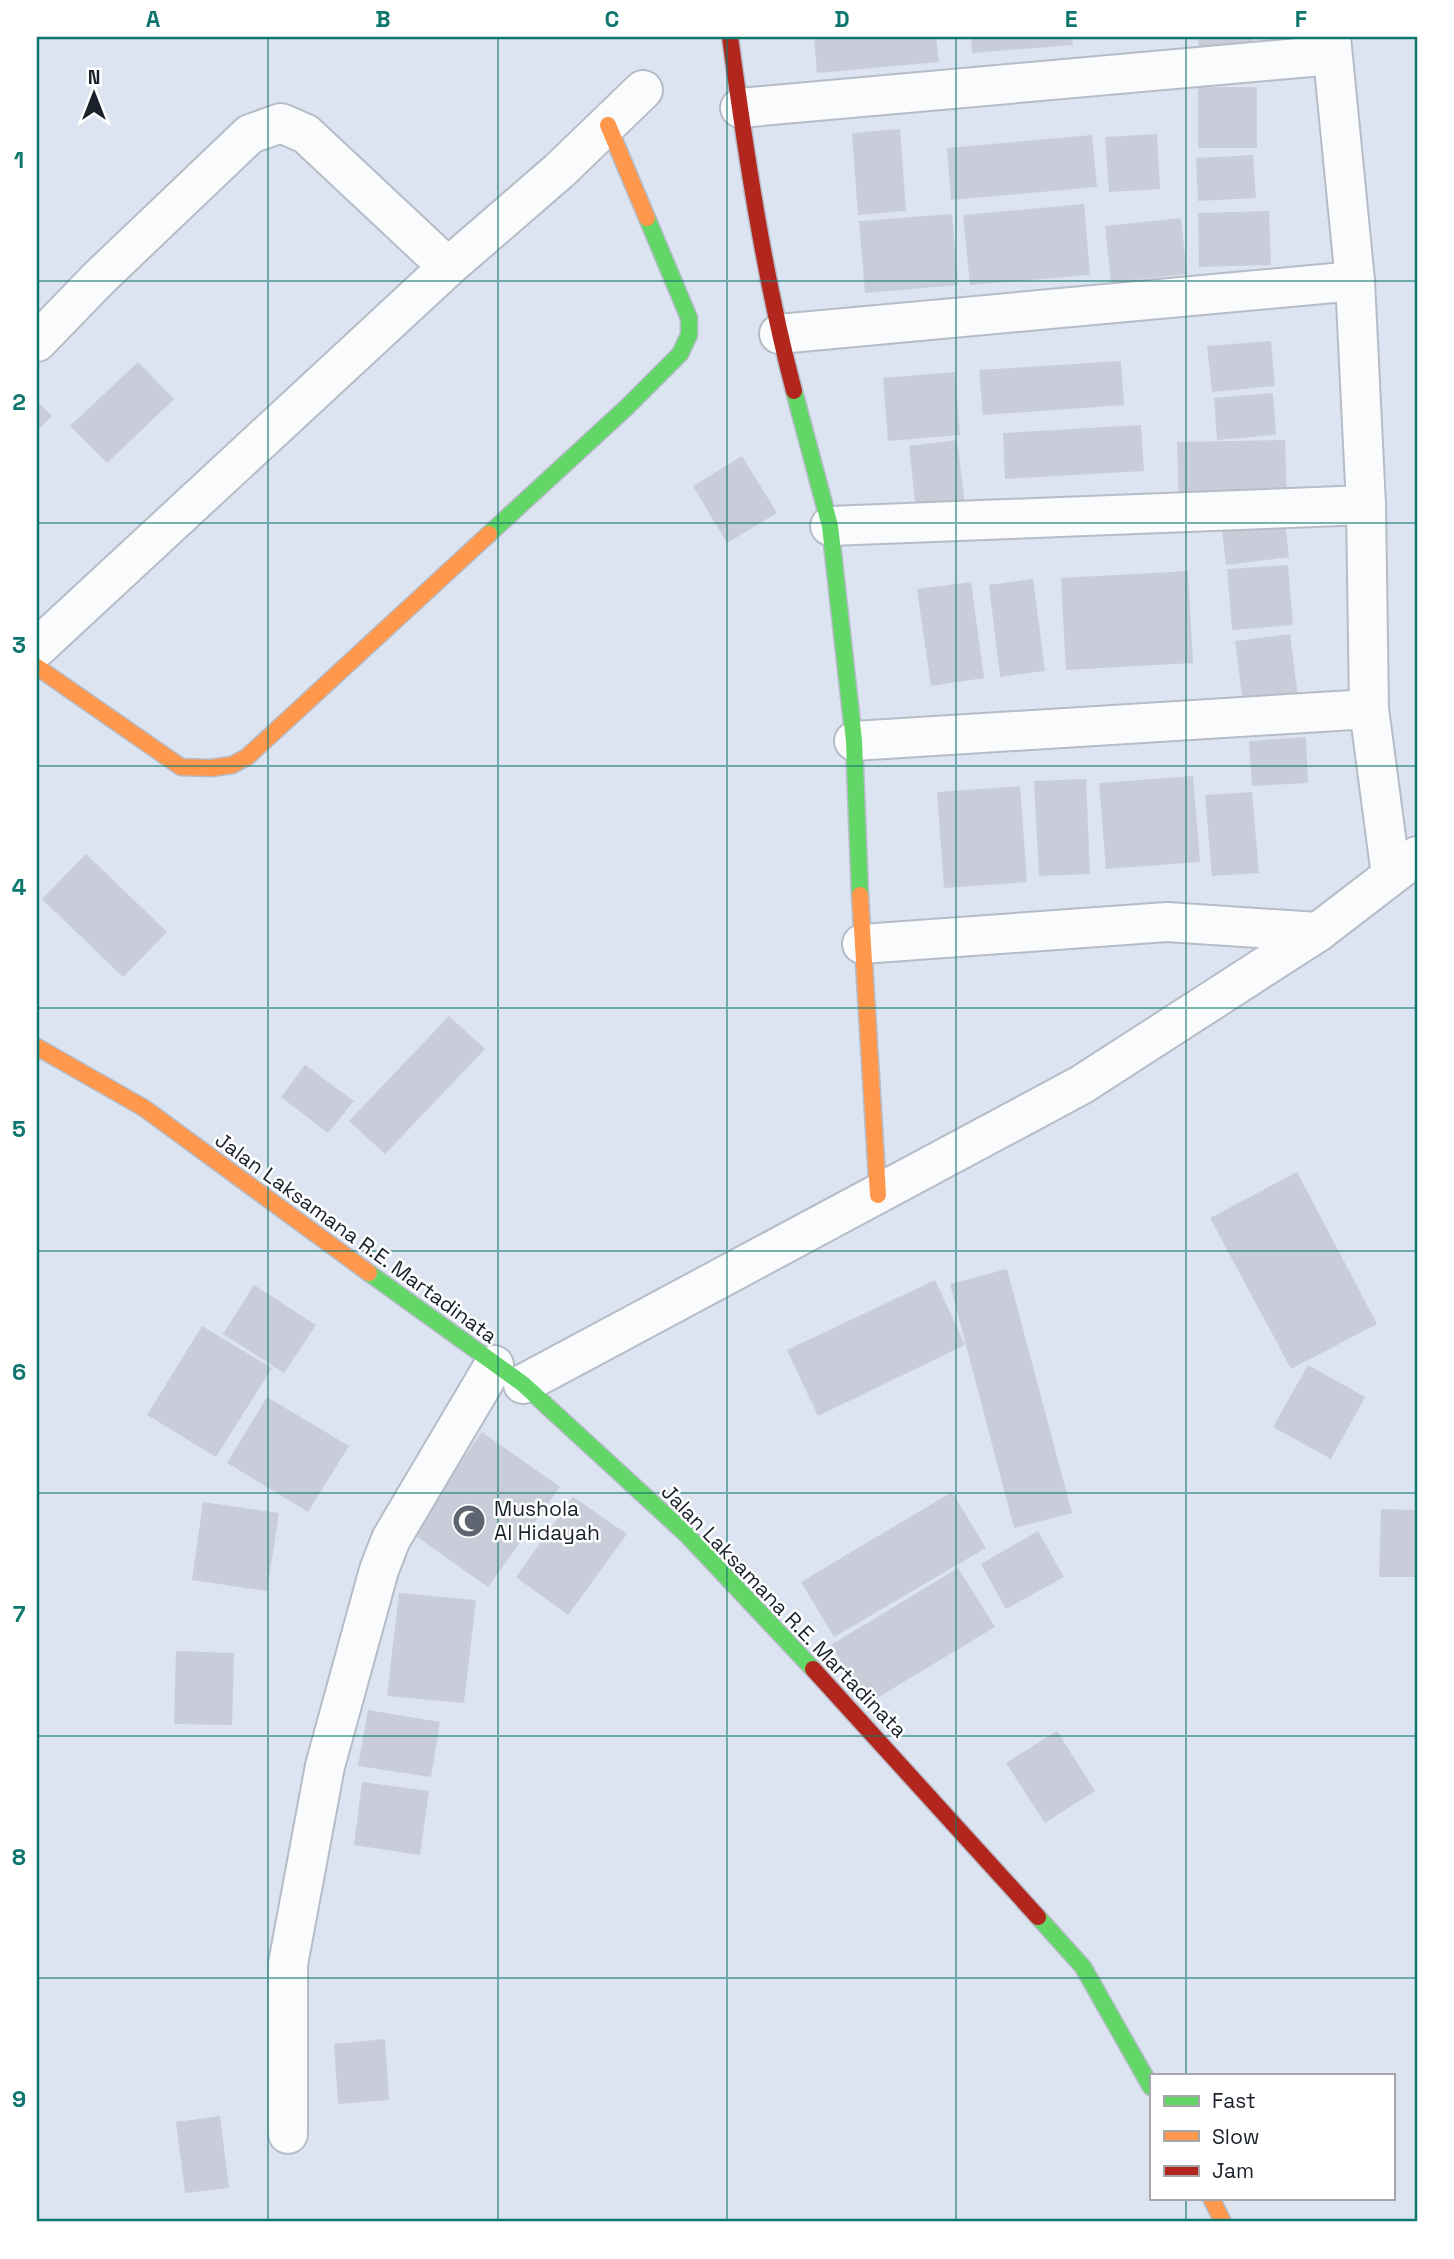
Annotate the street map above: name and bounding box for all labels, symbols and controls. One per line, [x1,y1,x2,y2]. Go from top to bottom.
text: A [146,4,161,34]
text: B [375,4,391,34]
text: C [605,4,619,34]
text: D [834,4,850,34]
text: E [1065,4,1077,34]
text: F [1295,4,1307,34]
north arrow [60,60,130,130]
text: N [88,65,100,90]
text: 1 [14,145,24,175]
text: 2 [12,387,26,417]
text: 3 [12,630,26,660]
text: 4 [12,872,27,902]
text: 5 [12,1114,26,1144]
street label: Jalan Laksamana R.E. Martadinata [210,1126,503,1349]
text: 6 [12,1357,26,1387]
street label: Jalan Laksamana R.E. Martadinata [656,1478,913,1743]
place label: Mushola Al Hidayah [494,1495,600,1546]
mosque icon: Mushola Al Hidayah [450,1502,488,1540]
text: 7 [13,1599,26,1629]
text: 8 [12,1842,26,1872]
legend [1150,2074,1394,2200]
text: 9 [12,2084,26,2114]
text: Fast [1212,2087,1256,2114]
text: Slow [1212,2123,1260,2150]
text: Jam [1212,2157,1254,2184]

